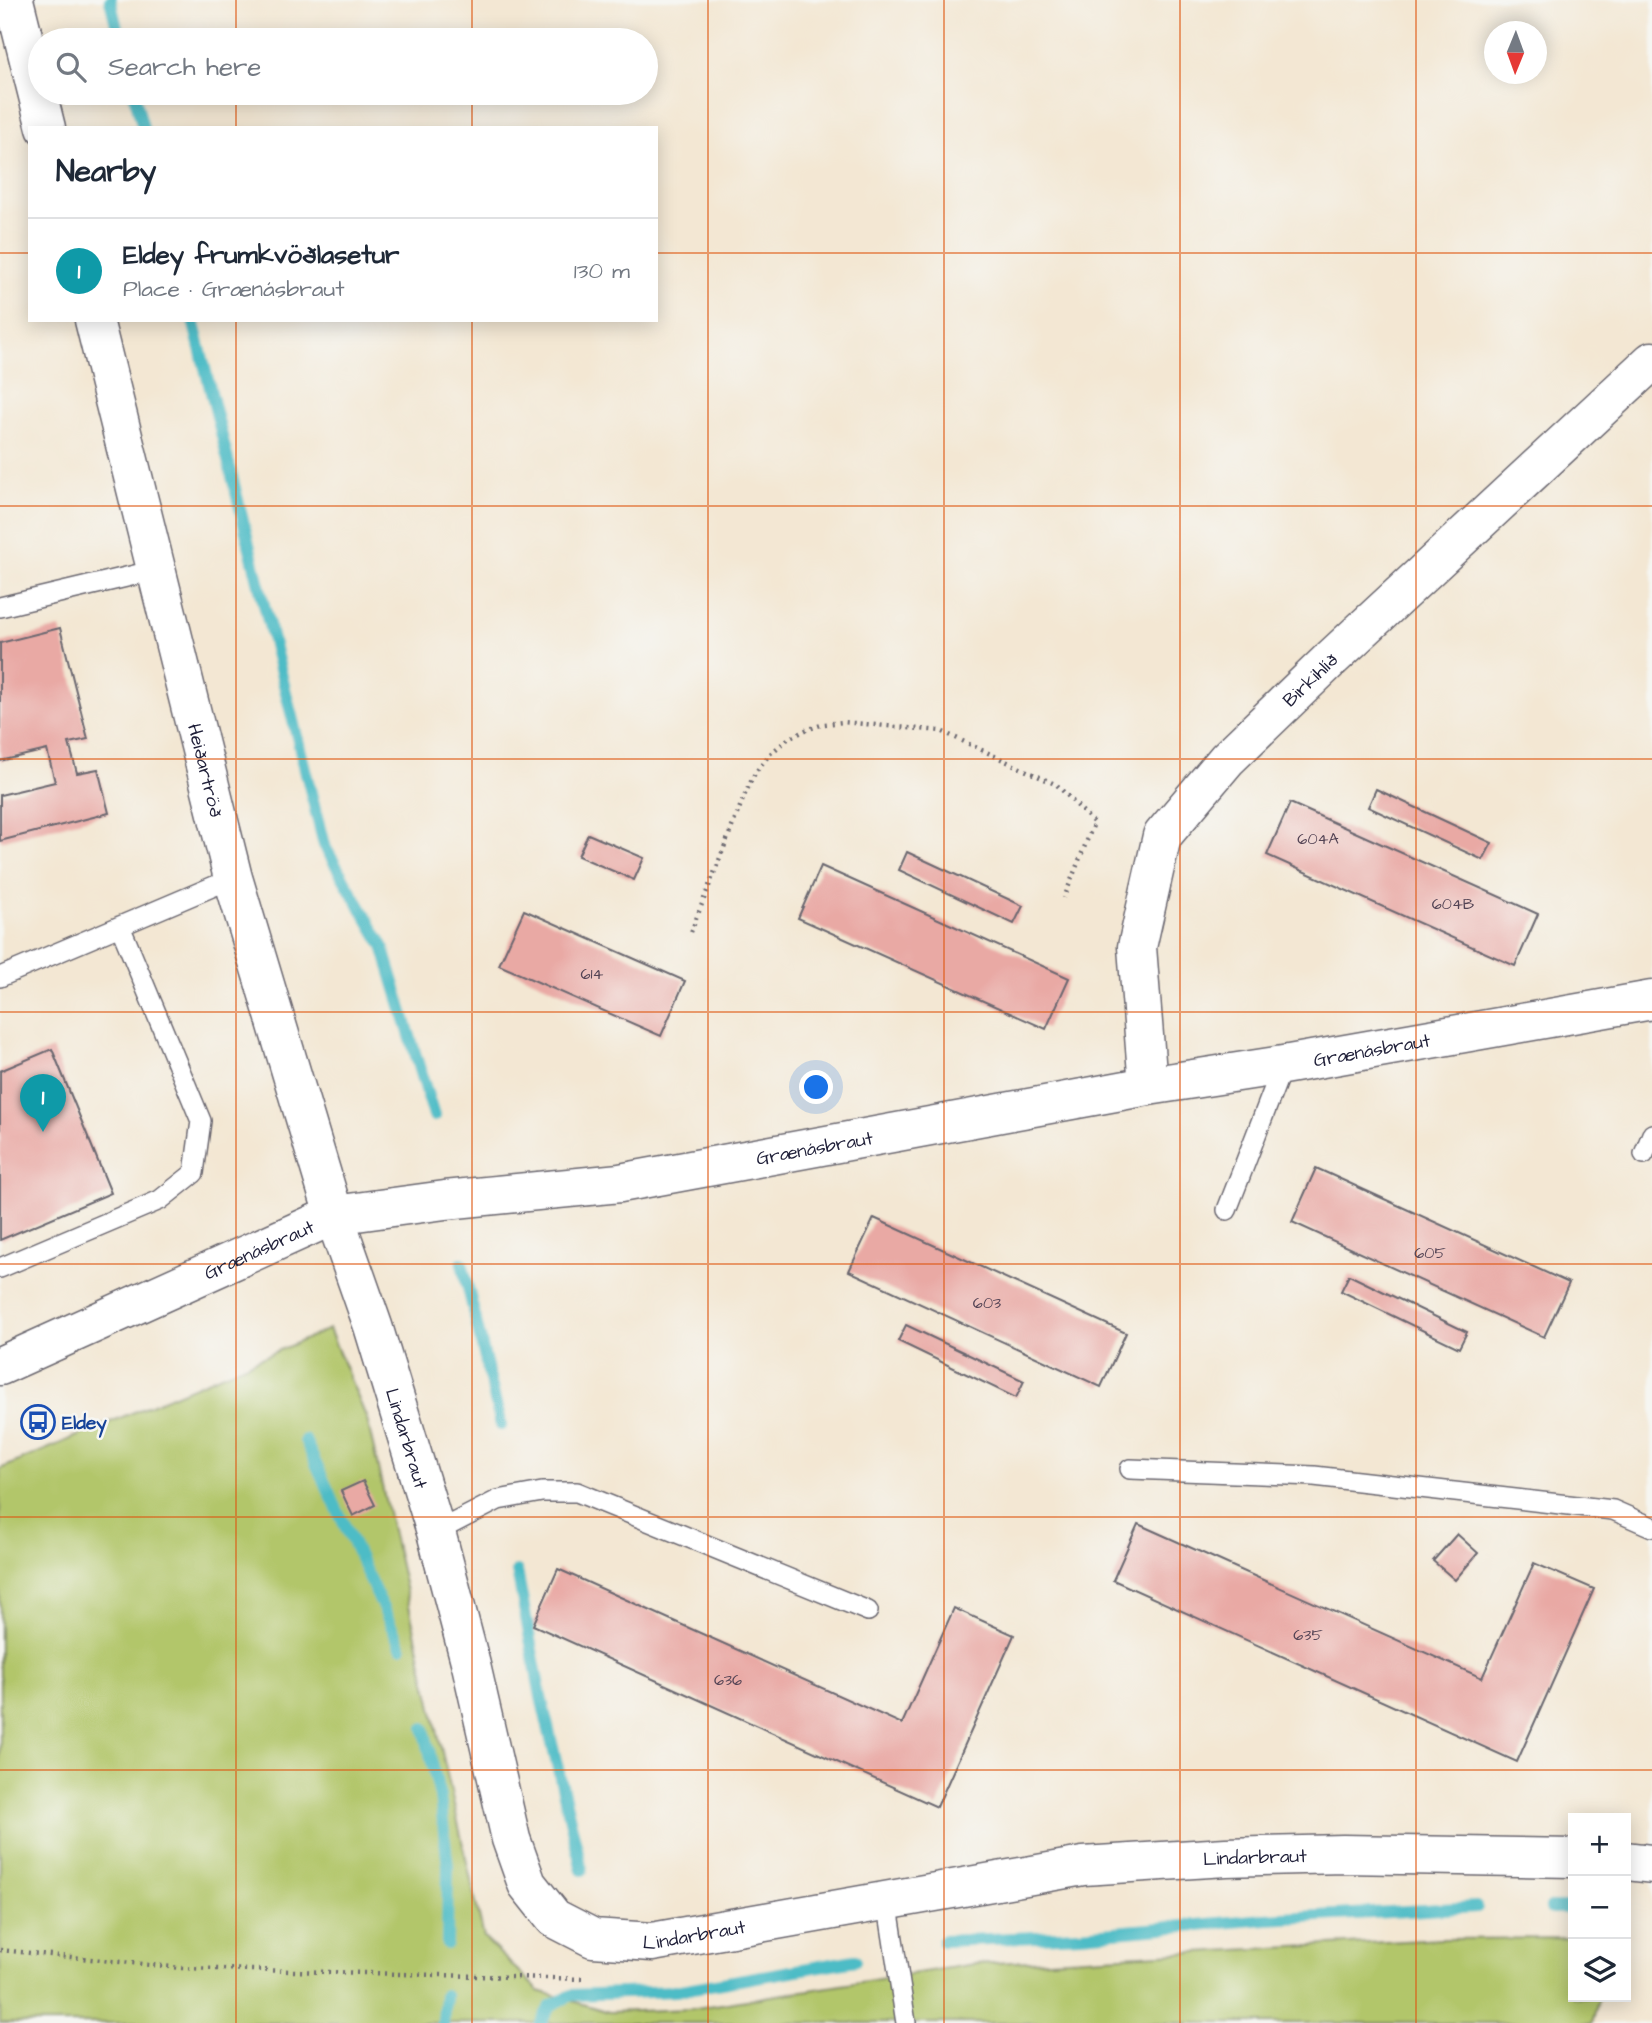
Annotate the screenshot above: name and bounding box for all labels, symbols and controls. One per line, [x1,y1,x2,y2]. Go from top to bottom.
north arrow [1484,21,1547,84]
search box [28,28,658,105]
icon: search [52,48,90,86]
text: Search here [108,49,261,85]
text: Nearby [56,151,156,193]
text: Eldey frumkvöðlasetur [123,237,399,273]
text: 1 [78,255,80,287]
text: 130 m [574,255,630,287]
text: Place · Grænásbraut [123,273,345,305]
street label: Birkihlíð [1277,647,1345,714]
street label: Heiðartröð [180,721,229,820]
house number: 604A [1297,828,1339,850]
house number: 604B [1432,893,1475,915]
house number: 614 [581,963,604,985]
street label: Grænásbraut [1312,1027,1433,1074]
your location [799,1070,833,1104]
pin: 1 [20,1074,66,1132]
street label: Grænásbraut [754,1125,875,1173]
street label: Grænásbraut [200,1214,319,1287]
house number: 605 [1414,1242,1446,1264]
house number: 603 [973,1292,1001,1314]
street label: Lindarbraut [378,1385,434,1493]
bus stop icon: Eldey [19,1403,57,1441]
place label: Eldey [62,1410,107,1438]
house number: 635 [1293,1624,1323,1646]
house number: 636 [714,1669,742,1691]
map controls [1568,1813,1631,2002]
button: + [1568,1813,1631,1876]
street label: Lindarbraut [1202,1843,1307,1873]
button: − [1568,1876,1631,1939]
street label: Lindarbraut [642,1914,748,1957]
button: layers [1568,1939,1631,2002]

